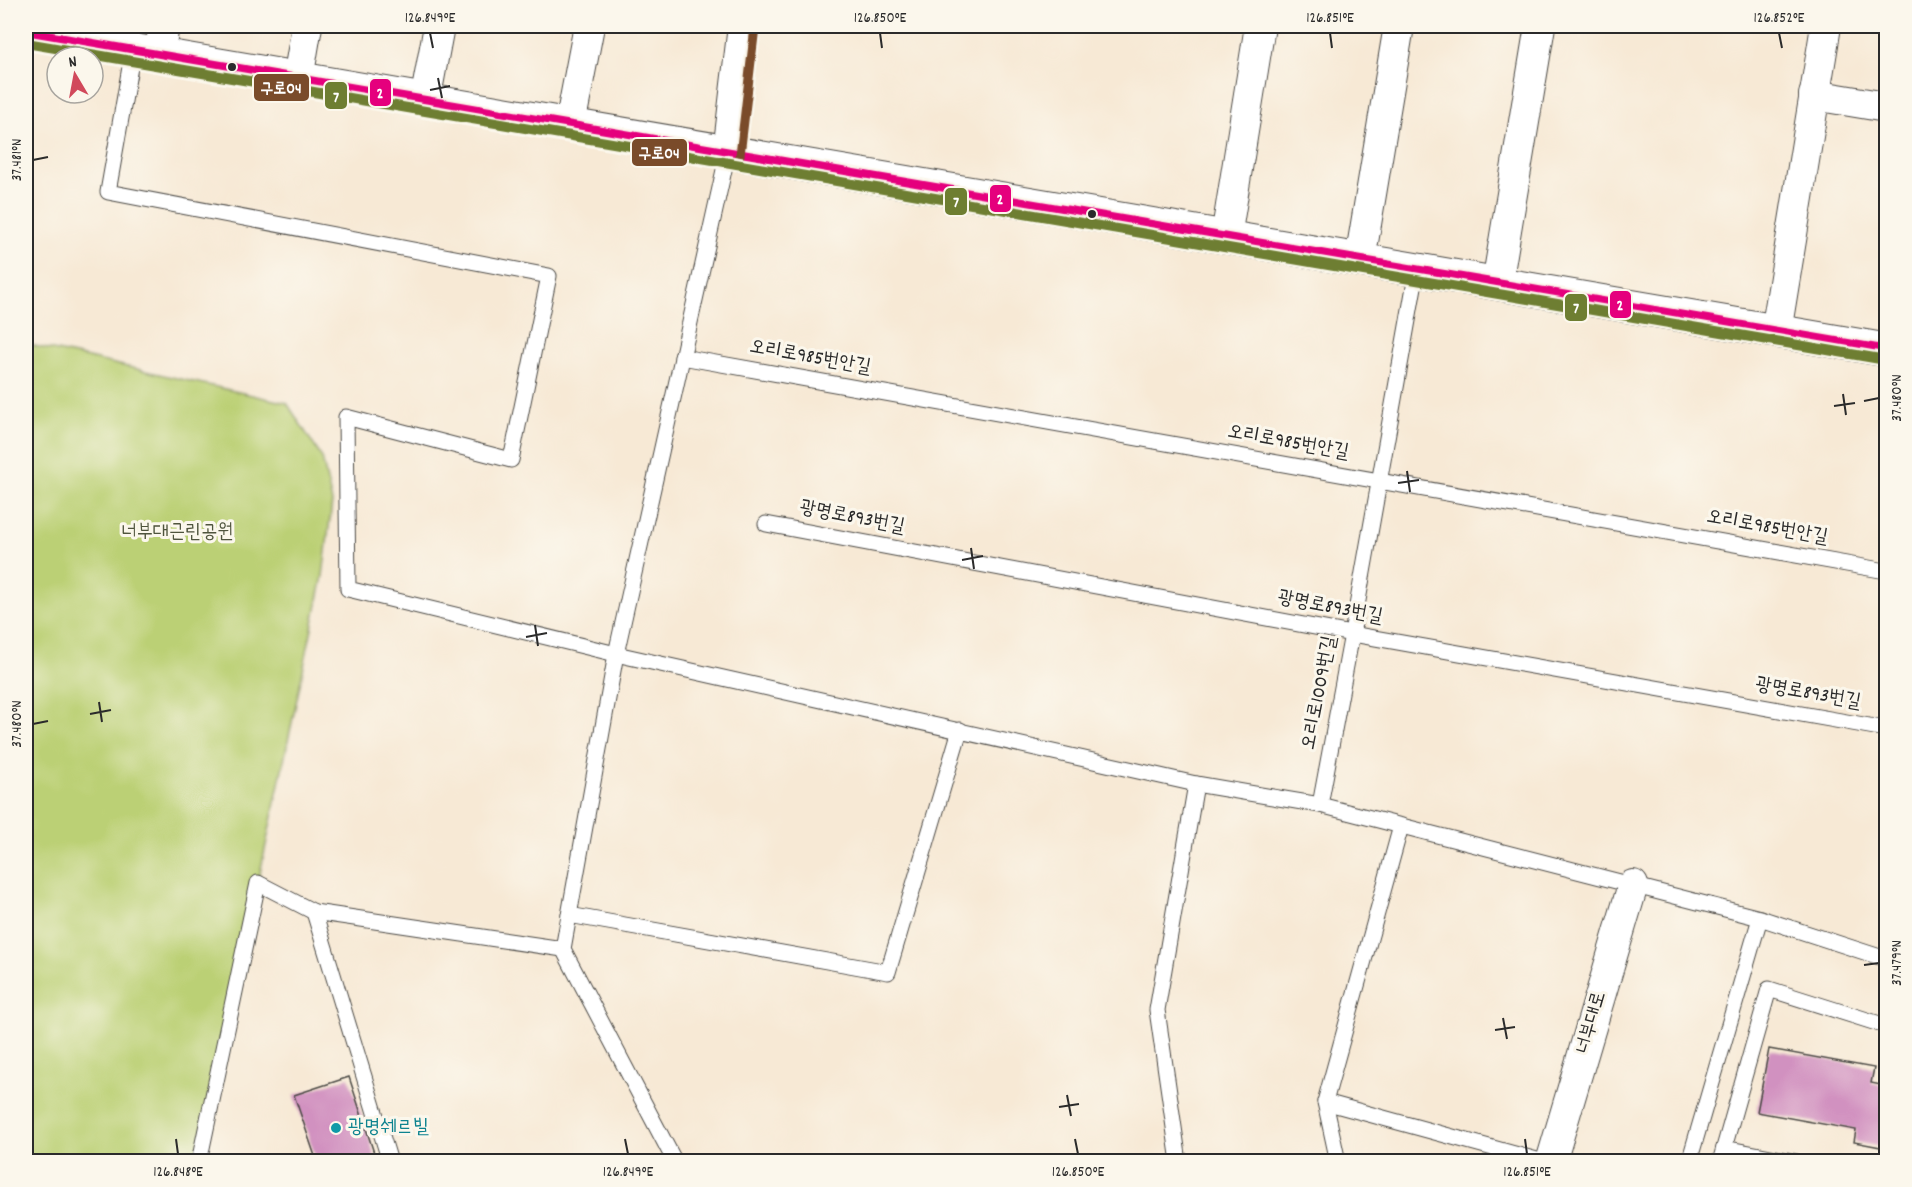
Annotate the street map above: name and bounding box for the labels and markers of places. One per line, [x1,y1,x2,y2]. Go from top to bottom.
unlabelled marker [226,61,238,73]
unlabelled marker [1086,208,1098,220]
place label: 광명쉐르빌 [348,1114,429,1142]
marker: 광명쉐르빌 [329,1121,343,1135]

